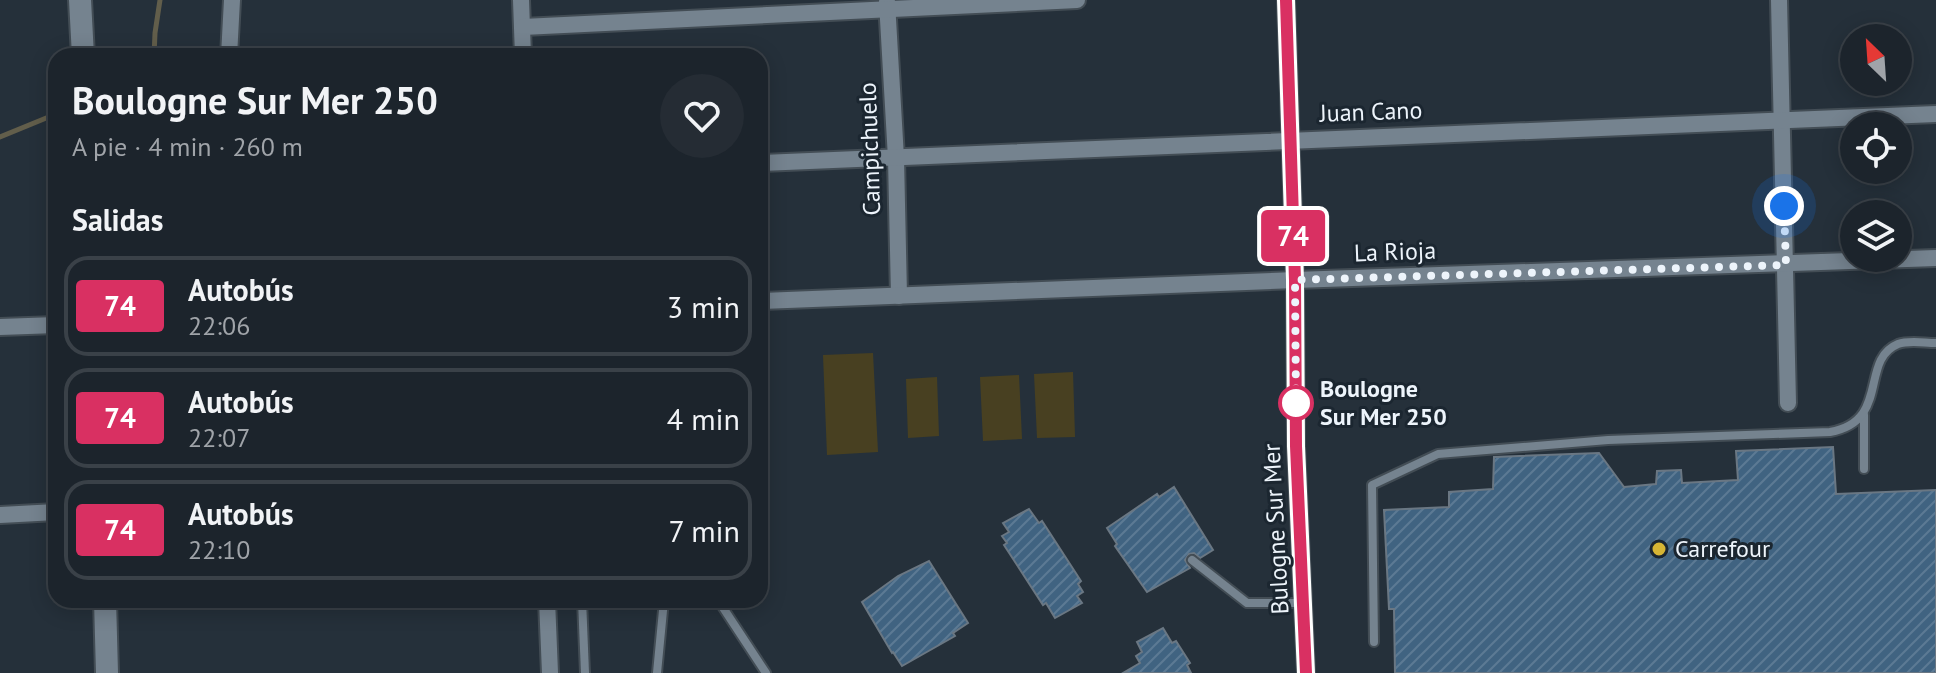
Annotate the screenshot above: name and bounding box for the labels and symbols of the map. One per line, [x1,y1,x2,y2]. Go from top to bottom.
north arrow [1840,24,1912,96]
street label: Campichuelo [852,82,887,216]
street label: Juan Cano [1318,94,1423,129]
your location [1764,186,1804,226]
line badge: 74 [1257,210,1329,262]
street label: La Rioja [1353,235,1437,268]
place label: Boulogne Sur Mer 250 [1320,373,1447,432]
marker: Boulogne Sur Mer 250 [1279,386,1313,420]
street label: Bulogne Sur Mer [1256,443,1295,615]
place label: Carrefour [1675,533,1770,564]
marker: Carrefour [1650,540,1668,558]

